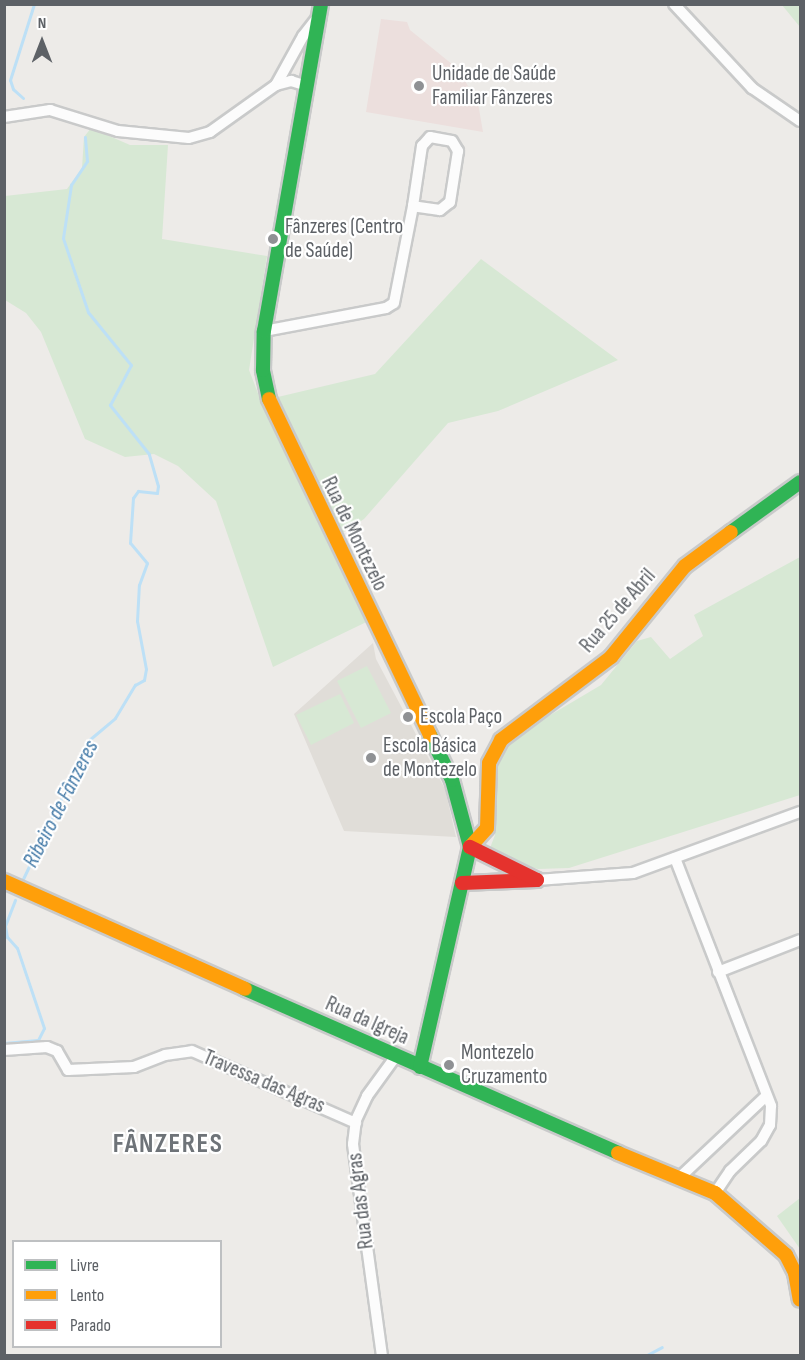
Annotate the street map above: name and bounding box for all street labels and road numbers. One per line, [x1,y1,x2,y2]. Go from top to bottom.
street label: Rua de Montezelo [316,473,392,595]
street label: Rua 25 de Abril [575,564,661,658]
street label: Rua da Igreja [321,991,413,1051]
street label: Travessa das Agras [199,1045,329,1119]
street label: Rua das Agras [343,1152,379,1250]

